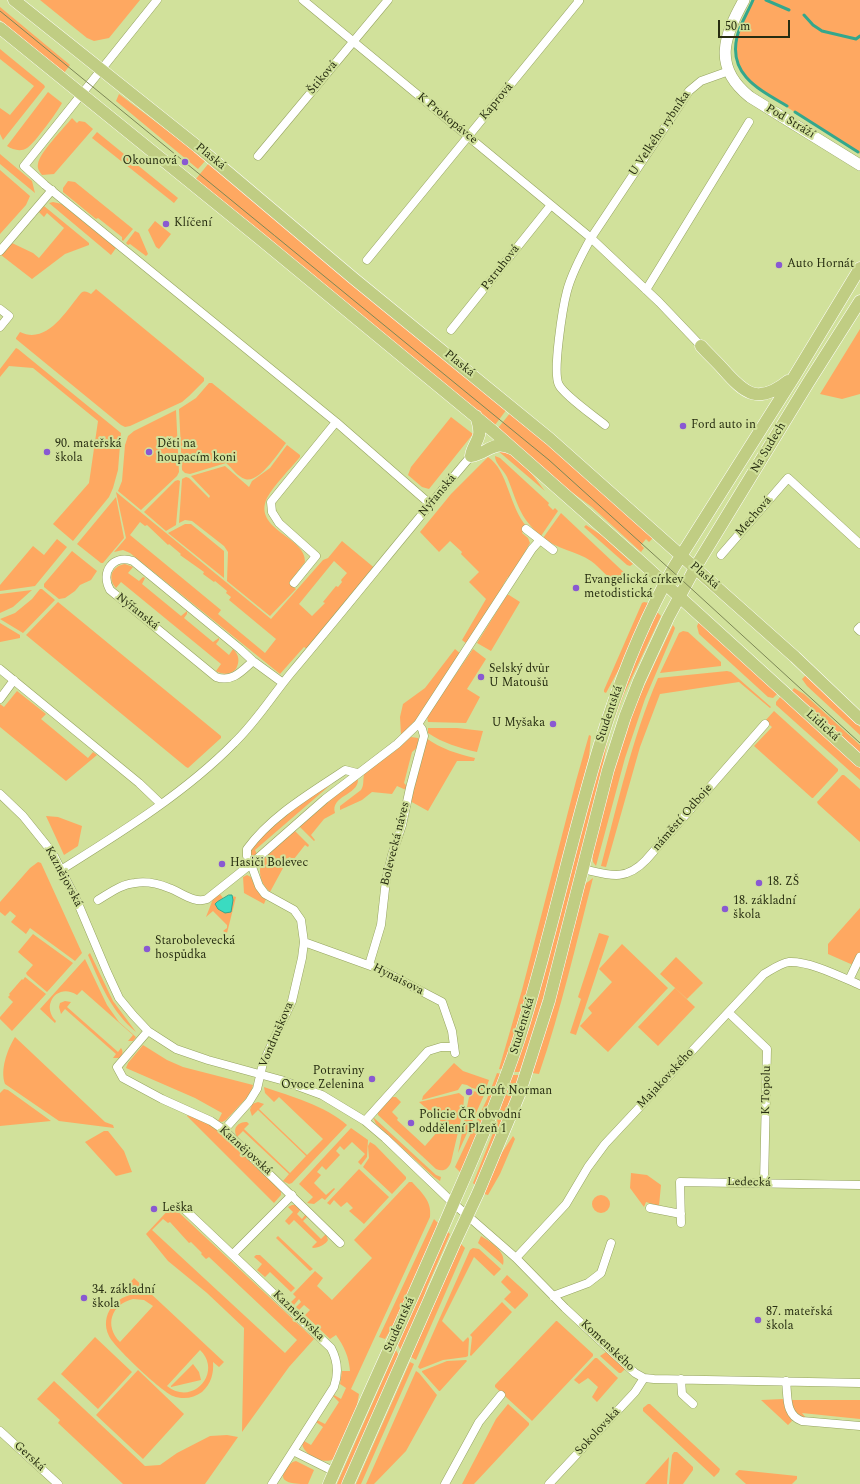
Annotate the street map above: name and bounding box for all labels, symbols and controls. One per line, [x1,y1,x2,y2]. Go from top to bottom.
scale bar [720,12,792,38]
text: 50 m [725,17,750,36]
street label: Štiková [305,58,341,98]
street label: Kaprová [477,81,517,123]
street label: U Velkého rybníka [626,89,694,179]
street label: K Prokopávce [414,90,480,148]
street label: Pod Stráží [763,102,817,142]
street label: Plaská [192,141,228,173]
place label: Okounová [123,155,177,169]
marker: Okounová [180,157,190,167]
place label: Klíčení [174,217,212,231]
marker: Klíčení [161,219,171,229]
street label: Pstruhová [479,243,523,293]
place label: Auto Hornát [787,258,854,272]
marker: Auto Hornát [774,260,784,270]
street label: Plaská [441,348,477,380]
place label: Ford auto in [691,419,756,433]
street label: Na Sudech [748,420,790,476]
marker: Ford auto in [678,421,688,431]
place label: 90. mateřská škola [55,438,122,466]
place label: Děti na houpacím koni [157,438,236,466]
marker: 90. mateřská škola [42,447,52,457]
marker: Děti na houpacím koni [144,447,154,457]
street label: Nýřanská [416,472,460,520]
street label: Mechová [733,494,775,540]
street label: Plaská [686,559,722,593]
place label: Evangelická církev metodistická [584,574,683,602]
marker: Evangelická církev metodistická [571,583,581,593]
street label: Nýřanská [113,590,161,634]
place label: Selský dvůr U Matoušů [489,663,550,691]
marker: Selský dvůr U Matoušů [476,672,486,682]
street label: Studentská [594,684,626,744]
street label: Lidická [802,707,842,745]
place label: U Myšaka [492,717,545,731]
marker: U Myšaka [548,719,558,729]
street label: náměstí Odboje [650,781,716,855]
street label: Bolevecká náves [379,800,413,888]
street label: Kaznějovská [41,844,85,910]
place label: Hasiči Bolevec [230,857,308,871]
marker: Hasiči Bolevec [217,859,227,869]
place label: 18. ZŠ [767,876,799,890]
marker: 18. ZŠ [754,878,764,888]
place label: 18. základní škola [733,895,796,923]
marker: 18. základní škola [720,904,730,914]
place label: Starobolevecká hospůdka [155,935,235,963]
marker: Starobolevecká hospůdka [142,944,152,954]
street label: Hynaisova [370,961,426,999]
street label: Studentská [508,996,538,1056]
street label: Vondruškova [257,1000,297,1070]
street label: Majakovského [635,1046,697,1112]
place label: Potraviny Ovoce Zelenina [281,1065,364,1093]
street label: K Topolu [759,1065,775,1115]
marker: Potraviny Ovoce Zelenina [367,1074,377,1084]
place label: Croft Norman [477,1085,552,1099]
marker: Croft Norman [464,1087,474,1097]
place label: Policie ČR obvodní oddělení Plzeň 1 [419,1109,521,1137]
marker: Policie ČR obvodní oddělení Plzeň 1 [406,1118,416,1128]
street label: Kaznějovská [216,1123,274,1179]
street label: Ledecká [727,1175,771,1191]
place label: Leška [162,1202,193,1216]
marker: Leška [149,1204,159,1214]
place label: 34. základní škola [92,1284,155,1312]
street label: Kaznejovska [269,1288,327,1344]
marker: 34. základní škola [79,1293,89,1303]
street label: Studentská [381,1295,419,1355]
place label: 87. mateřská škola [766,1306,833,1334]
marker: 87. mateřská škola [753,1315,763,1325]
street label: Komenského [577,1317,637,1375]
street label: Sokolovská [572,1405,624,1459]
street label: Gerská [10,1439,48,1475]

